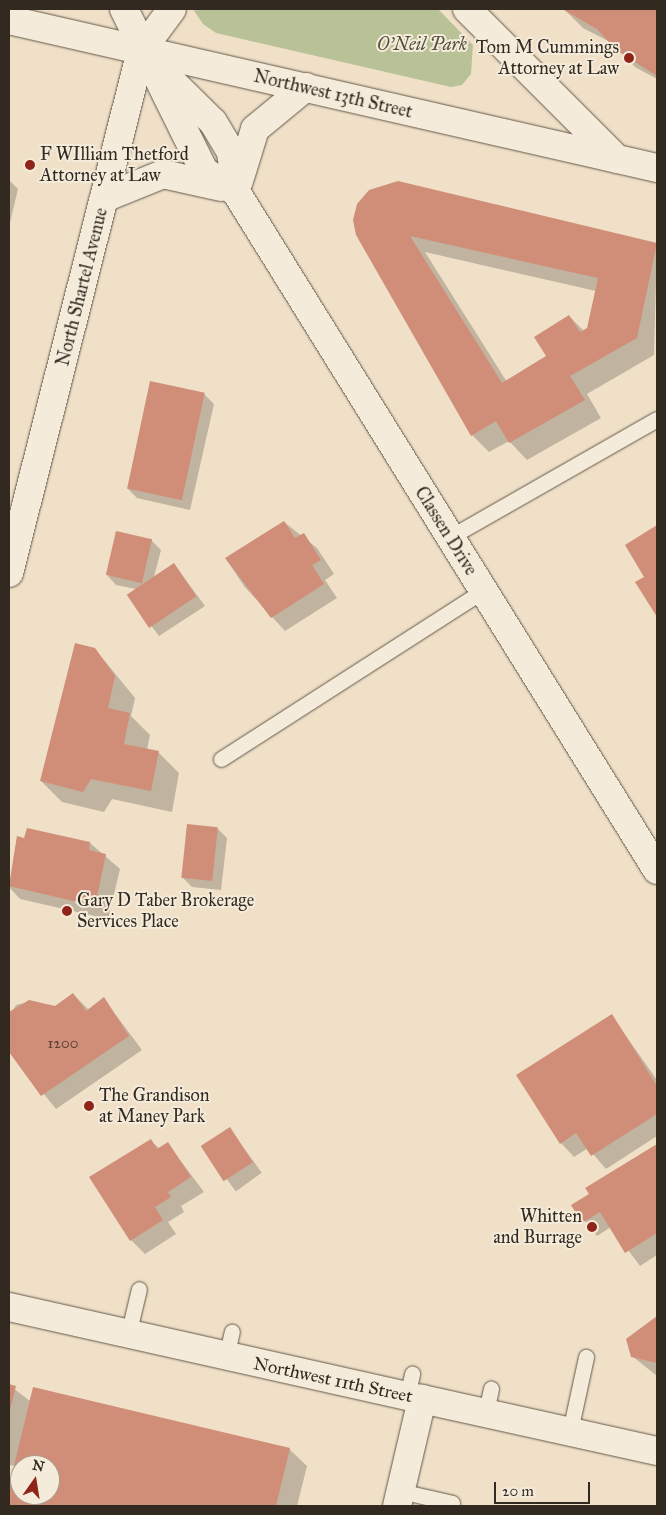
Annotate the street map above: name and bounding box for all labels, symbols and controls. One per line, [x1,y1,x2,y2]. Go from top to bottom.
park label: O'Neil Park [377,33,467,55]
place label: Tom M Cummings Attorney at Law [476,37,619,80]
marker: Tom M Cummings Attorney at Law [623,52,635,64]
street label: Northwest 13th Street [252,65,414,123]
place label: F WIlliam Thetford Attorney at Law [40,144,189,186]
marker: F WIlliam Thetford Attorney at Law [24,159,36,171]
street label: North Shartel Avenue [52,206,112,368]
street label: Classen Drive [410,483,482,579]
place label: Gary D Taber Brokerage Services Place [77,890,254,932]
marker: Gary D Taber Brokerage Services Place [61,905,73,917]
house number: 1200 [48,1035,78,1053]
place label: The Grandison at Maney Park [99,1085,209,1128]
marker: The Grandison at Maney Park [83,1100,95,1112]
place label: Whitten and Burrage [493,1206,582,1248]
marker: Whitten and Burrage [586,1221,598,1233]
street label: Northwest 11th Street [251,1353,415,1407]
north arrow [10,1455,60,1505]
text: N [31,1456,46,1475]
scale bar [496,1472,592,1504]
text: 20 m [502,1482,534,1500]

